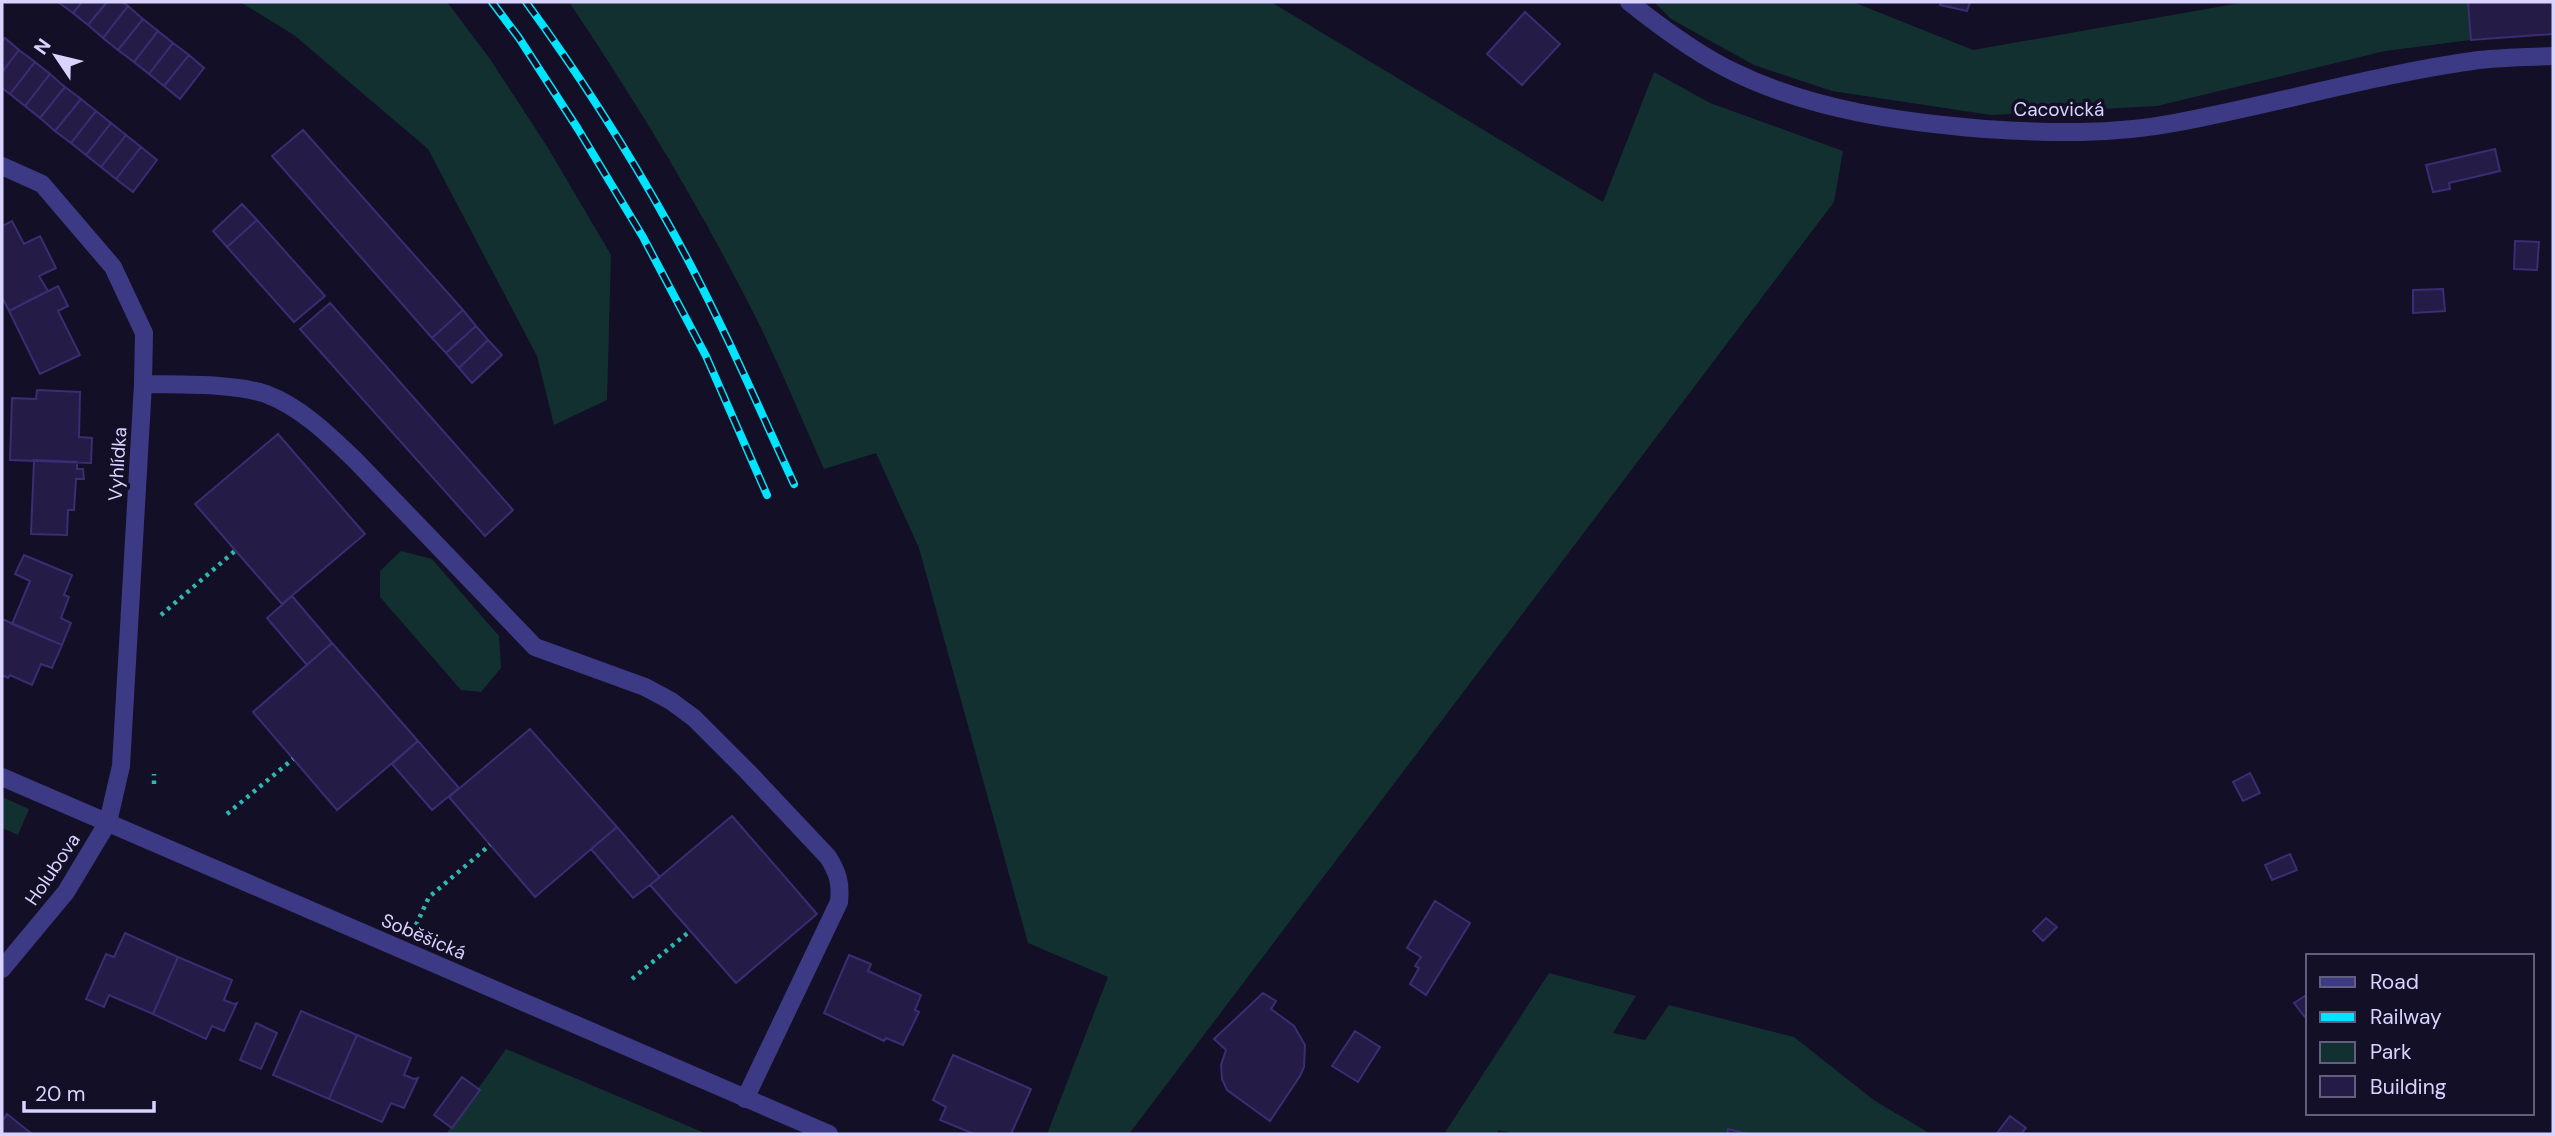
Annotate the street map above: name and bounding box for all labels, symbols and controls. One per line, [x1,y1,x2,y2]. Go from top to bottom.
north arrow [21,21,91,91]
text: N [28,34,57,59]
street label: Cacovická [2014,97,2104,122]
street label: Vyhlídka [102,426,133,502]
street label: Holubova [19,828,86,910]
street label: Soběšická [378,907,470,966]
legend [2306,954,2534,1115]
text: Road [2370,968,2419,996]
text: Railway [2370,1003,2442,1031]
text: Park [2370,1038,2412,1066]
scale bar [24,1070,154,1114]
text: Building [2370,1073,2447,1101]
text: 20 m [35,1080,86,1108]

